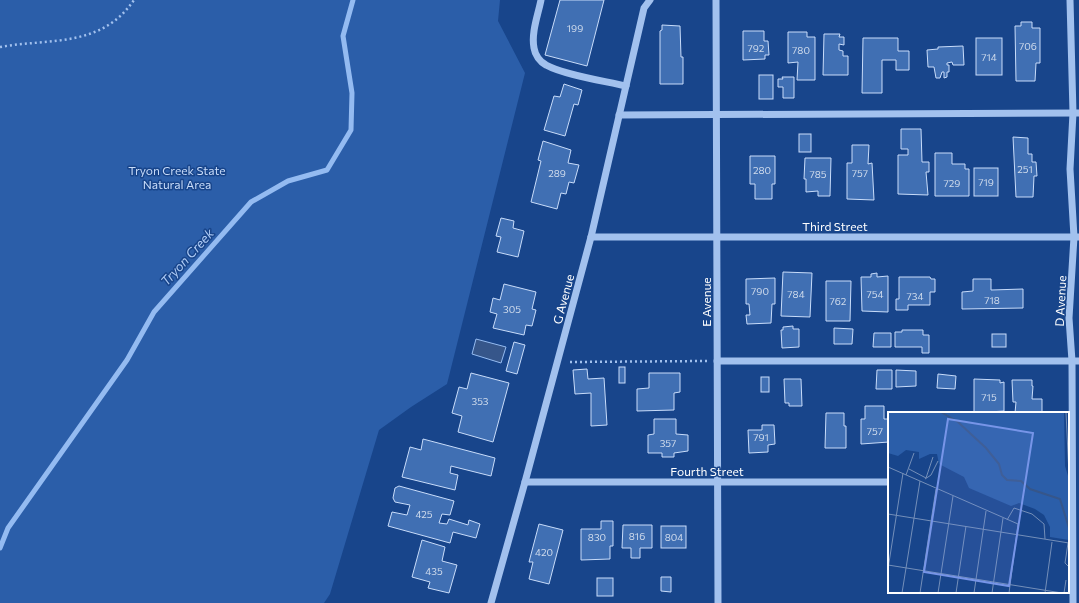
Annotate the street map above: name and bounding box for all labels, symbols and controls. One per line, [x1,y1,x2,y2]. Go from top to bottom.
house number: 199 [567,22,583,34]
house number: 706 [1019,40,1037,52]
house number: 792 [748,42,765,54]
house number: 780 [792,44,810,56]
house number: 714 [981,51,997,63]
park label: Tryon Creek State Natural Area [128,163,226,191]
house number: 251 [1017,163,1033,175]
house number: 280 [753,164,771,176]
house number: 289 [548,167,566,179]
house number: 757 [852,167,868,179]
house number: 785 [809,168,827,180]
house number: 719 [978,176,994,188]
house number: 729 [944,177,960,189]
street label: Third Street [802,219,868,233]
water label: Tryon Creek [157,224,217,289]
street label: G Avenue [550,273,576,325]
street label: D Avenue [1052,275,1068,327]
street label: E Avenue [699,277,713,327]
house number: 790 [751,285,769,297]
house number: 784 [787,288,805,300]
house number: 754 [867,288,884,300]
house number: 734 [907,290,924,302]
house number: 718 [984,294,1000,306]
house number: 762 [830,295,847,307]
house number: 305 [503,303,521,315]
house number: 715 [981,391,997,403]
house number: 353 [471,395,489,407]
inset map [888,412,1069,593]
house number: 757 [867,425,883,437]
house number: 791 [753,431,769,443]
house number: 357 [660,437,676,449]
street label: Fourth Street [670,464,744,478]
house number: 425 [415,508,433,520]
house number: 816 [629,530,645,542]
house number: 830 [588,531,606,543]
house number: 804 [665,531,683,543]
house number: 420 [535,546,553,558]
house number: 435 [425,565,443,577]

